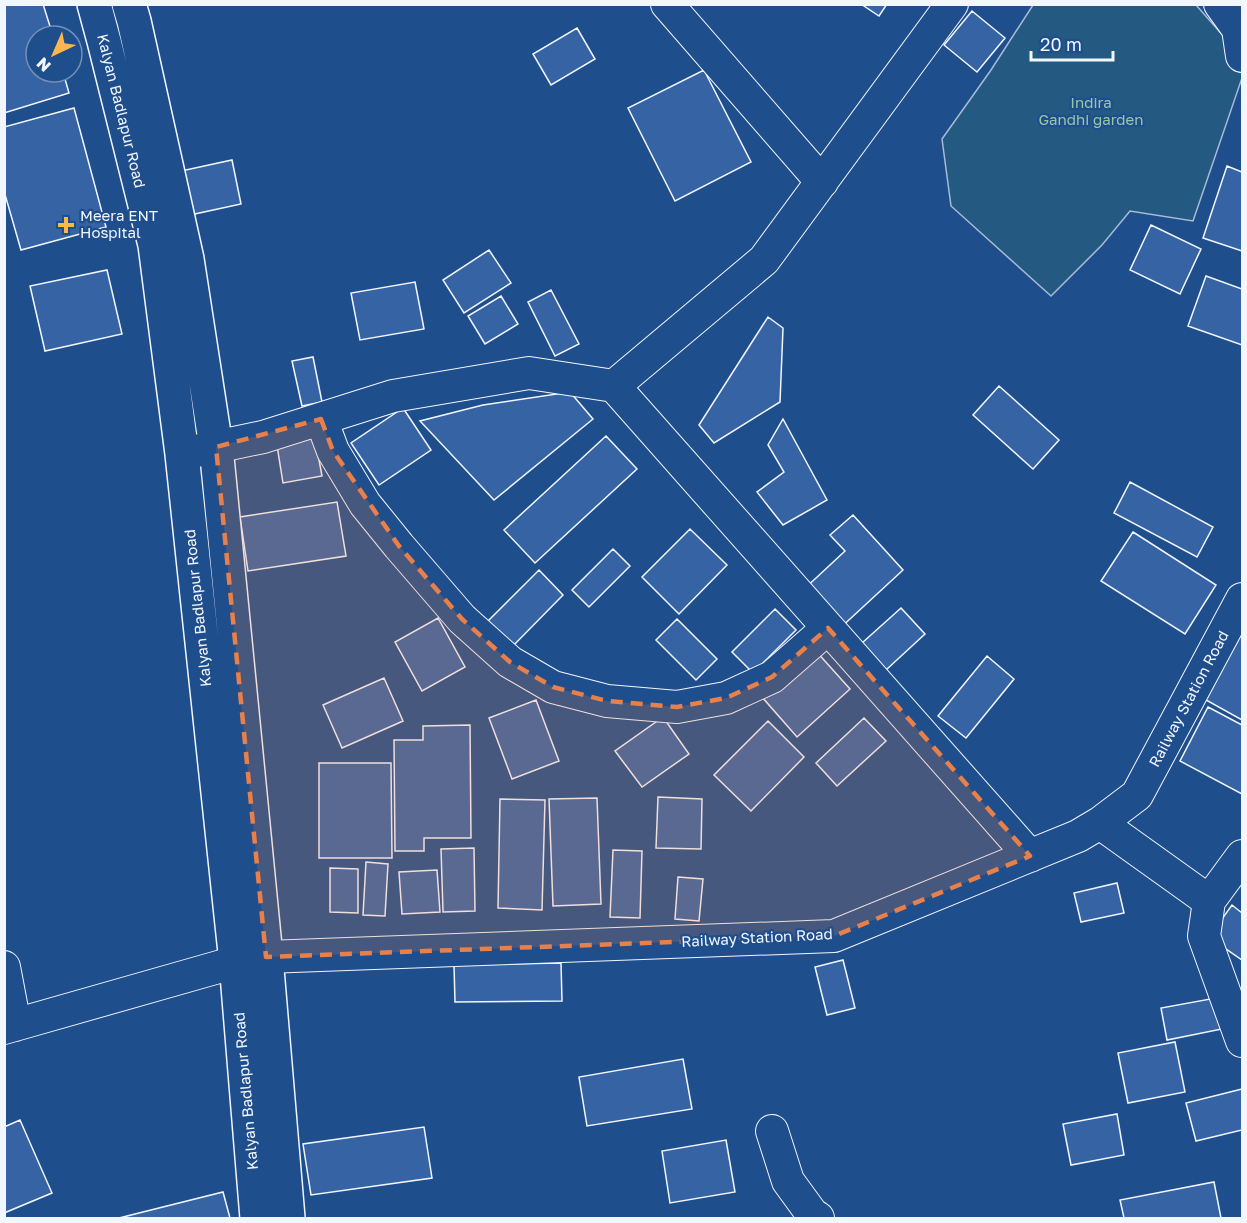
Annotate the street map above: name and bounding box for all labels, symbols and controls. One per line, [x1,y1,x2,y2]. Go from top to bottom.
north arrow [24,24,84,84]
scale bar [1031,24,1114,62]
street label: Kalyan Badlapur Road [94,32,150,190]
text: 20 m [1040,33,1082,55]
text: N [32,53,55,76]
park label: Indira Gandhi garden [1038,93,1144,128]
place label: Meera ENT Hospital [80,206,158,241]
marker: Meera ENT Hospital [57,216,75,234]
street label: Kalyan Badlapur Road [180,528,214,688]
street label: Railway Station Road [1145,627,1232,770]
street label: Railway Station Road [681,924,833,950]
street label: Kalyan Badlapur Road [229,1011,261,1171]

